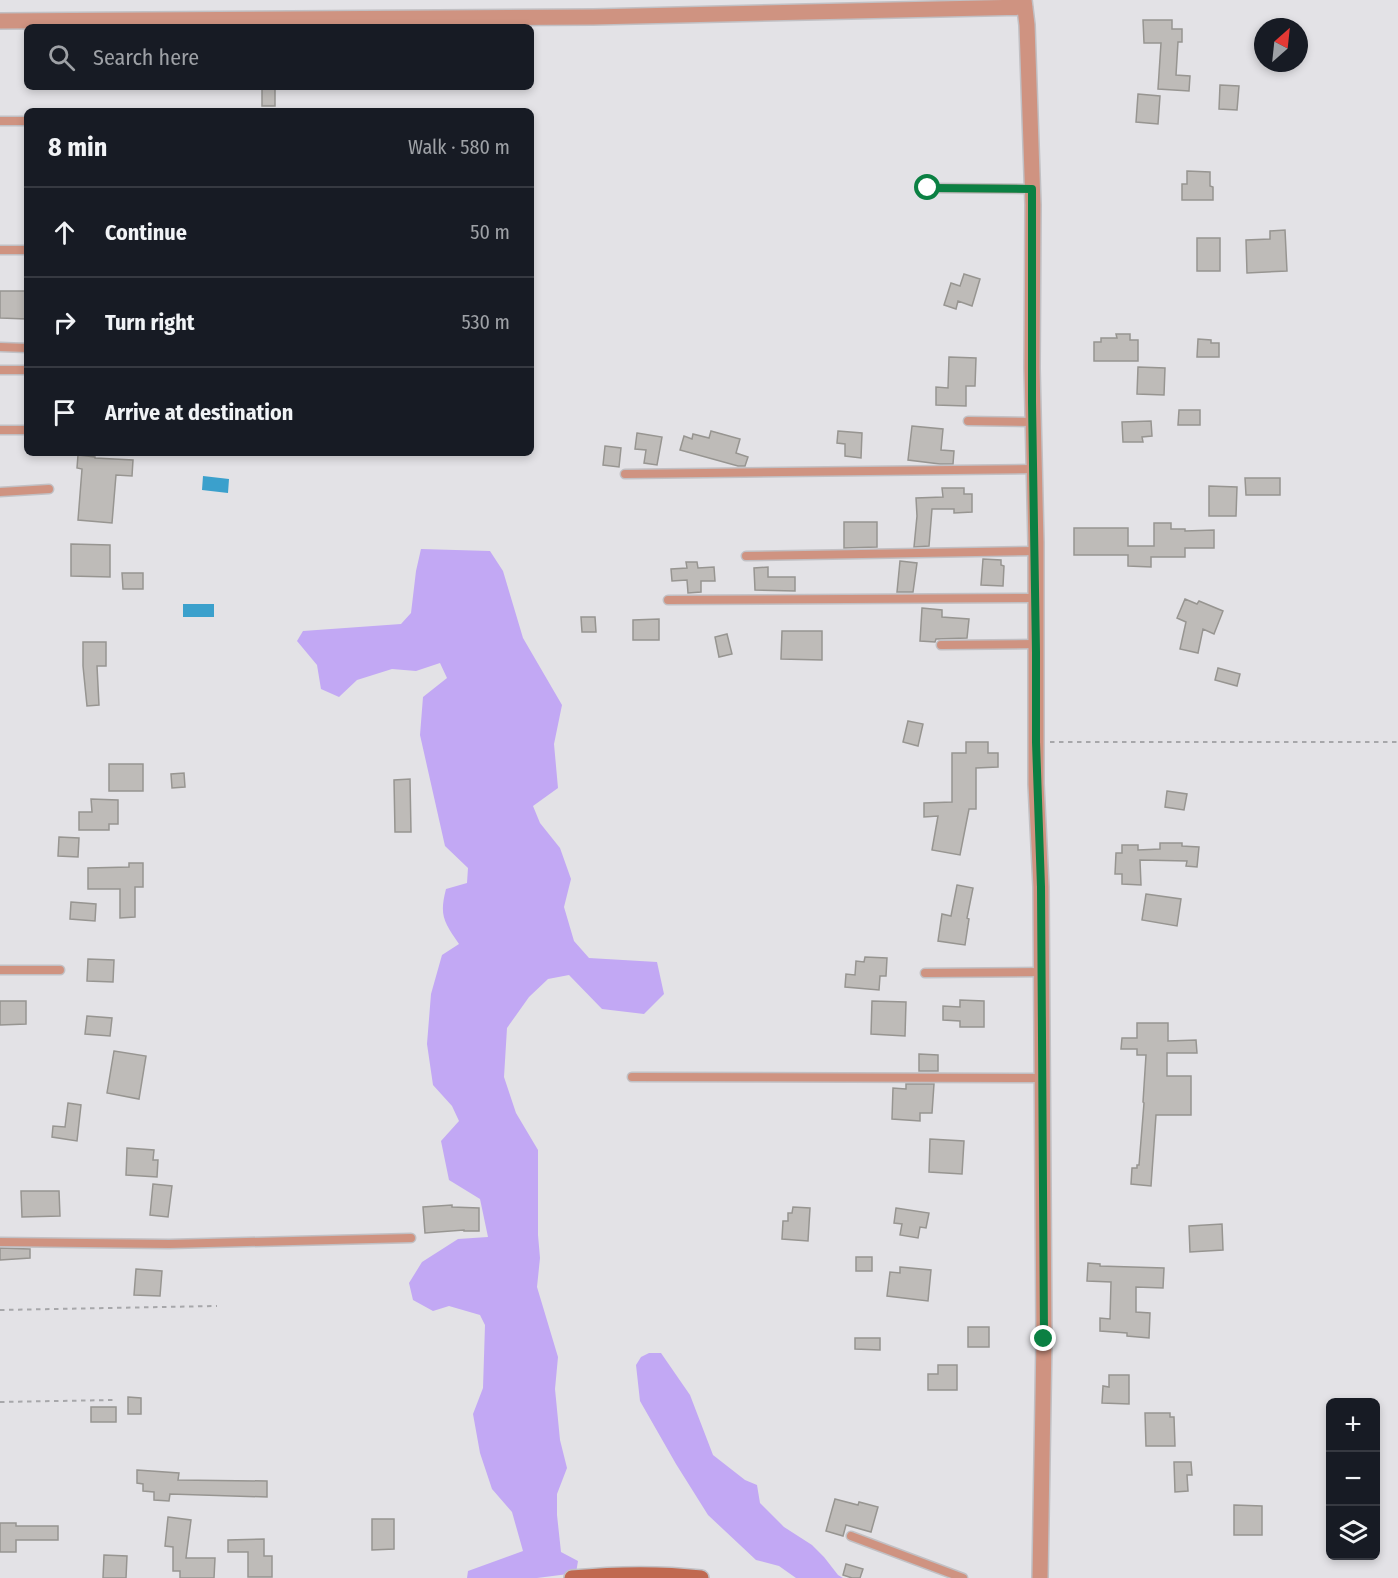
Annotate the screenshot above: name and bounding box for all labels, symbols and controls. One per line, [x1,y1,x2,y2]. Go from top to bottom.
north arrow [1254,18,1308,72]
search box [24,24,534,90]
icon: search [45,41,78,74]
text: Search here [93,44,199,71]
text: 8 min [48,132,107,163]
text: Walk · 580 m [408,135,510,159]
route start [914,174,940,200]
icon: ahead [48,216,81,249]
text: Continue [105,219,187,246]
text: 50 m [470,220,510,244]
icon: right [48,306,81,339]
text: Turn right [105,309,194,336]
text: 530 m [461,310,510,334]
icon: arrive [48,396,81,429]
text: Arrive at destination [105,399,293,426]
route end [1030,1325,1056,1351]
map controls [1326,1398,1380,1560]
button: + [1326,1398,1380,1452]
button: − [1326,1452,1380,1506]
button: layers [1326,1506,1380,1560]

